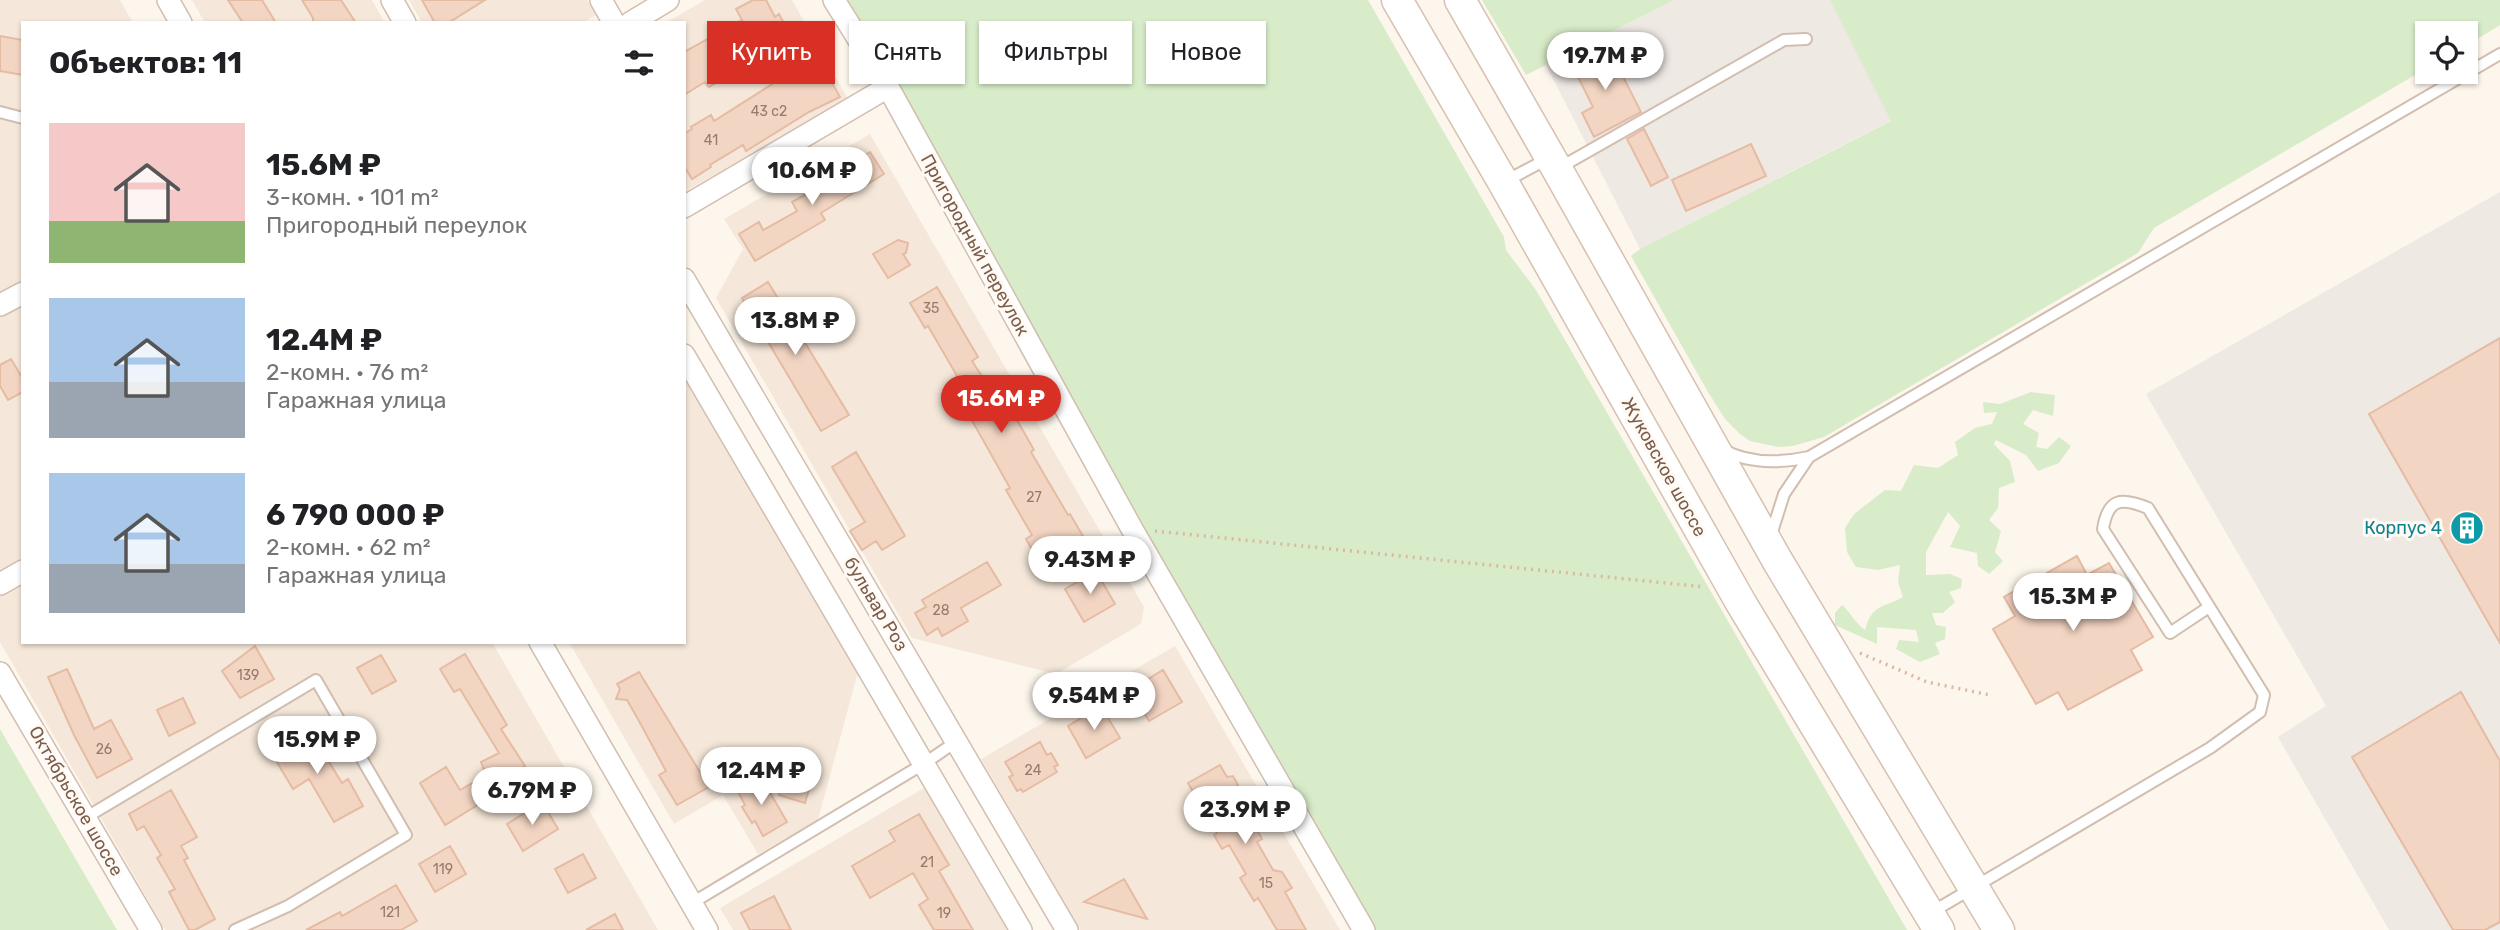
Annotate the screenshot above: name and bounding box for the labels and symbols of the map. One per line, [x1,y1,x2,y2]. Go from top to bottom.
pin: 19.7M ₽ [1540,32,1670,92]
house number: 43 с2 [751,103,787,120]
house number: 41 [704,132,718,149]
pin: 10.6M ₽ [747,148,877,207]
street label: Пригородный переулок [916,150,1034,340]
pin: 13.8M ₽ [730,298,860,357]
house number: 35 [923,300,939,317]
pin: 15.6M ₽ [936,376,1066,435]
street label: Жуковское шоссе [1617,394,1711,540]
house number: 27 [1026,489,1042,506]
building icon: Корпус 4 [2448,509,2486,547]
place label: Корпус 4 [2364,517,2442,539]
pin: 9.43M ₽ [1025,536,1155,596]
street label: бульвар Роз [839,553,913,655]
pin: 15.3M ₽ [2008,574,2138,633]
house number: 28 [932,602,950,619]
house number: 139 [237,667,259,684]
pin: 9.54M ₽ [1029,672,1159,732]
pin: 15.9M ₽ [252,716,382,776]
street label: Октябрьское шоссе [24,722,128,880]
house number: 26 [96,741,112,758]
pin: 12.4M ₽ [696,748,826,807]
house number: 24 [1025,762,1042,779]
pin: 6.79M ₽ [467,768,597,827]
pin: 23.9M ₽ [1180,786,1310,846]
house number: 21 [920,854,934,871]
house number: 119 [433,861,453,878]
house number: 15 [1259,875,1273,892]
house number: 121 [380,904,400,921]
house number: 19 [937,905,951,922]

